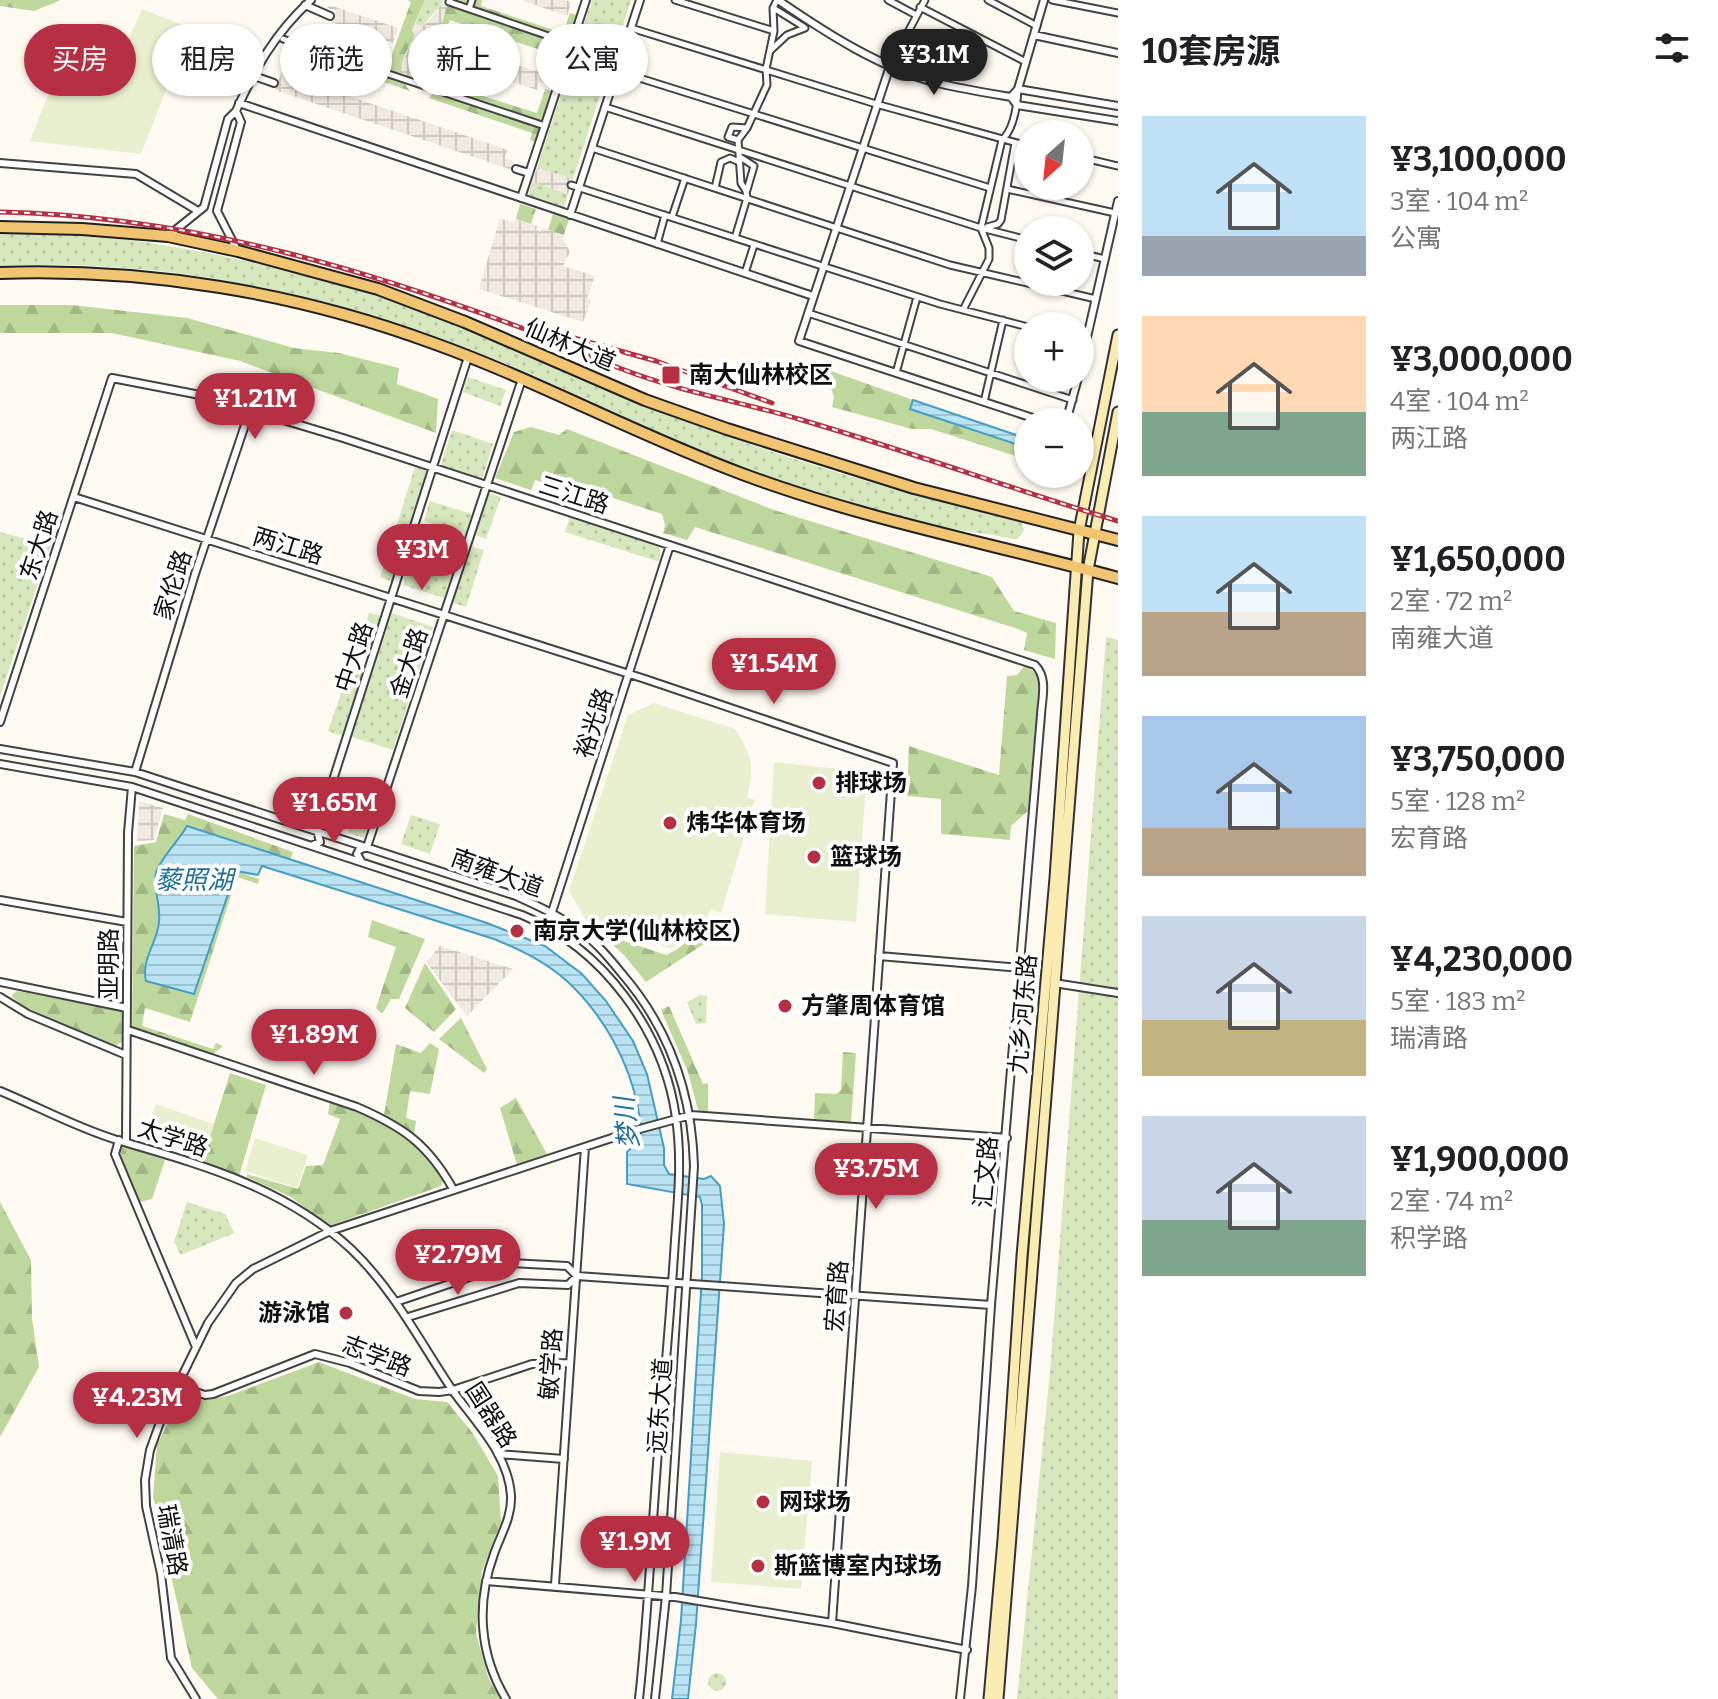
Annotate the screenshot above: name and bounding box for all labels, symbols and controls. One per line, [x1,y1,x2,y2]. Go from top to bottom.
chip: 买房 [24,24,136,96]
chip: 租房 [152,24,264,96]
chip: 筛选 [280,24,392,96]
chip: 新上 [408,24,520,96]
chip: 公寓 [536,24,648,96]
icon: filters [1650,26,1694,70]
pin: ¥3.1M [878,29,990,97]
text: 10套房源 [1142,31,1280,72]
text: ¥3.1M [899,39,969,70]
north arrow [1014,120,1094,200]
map controls [1014,120,1094,488]
text: ¥3,100,000 [1390,139,1567,180]
icon: home [1206,148,1302,244]
text: 3室 · 104 m² [1390,186,1528,217]
button: layers [1014,216,1094,296]
text: 公寓 [1390,223,1442,254]
button: + [1014,312,1094,392]
street label: 仙林大道 [520,313,620,377]
text: ¥3,000,000 [1390,339,1573,380]
icon: home [1206,348,1302,444]
place label: 南大仙林校区 [689,361,833,389]
marker: 南大仙林校区 [660,364,682,386]
pin: ¥1.21M [190,373,320,441]
text: ¥1.21M [213,383,297,414]
text: 4室 · 104 m² [1390,386,1529,417]
button: − [1014,408,1094,488]
text: 两江路 [1390,423,1468,454]
street label: 三江路 [535,471,613,519]
street label: 东大路 [15,506,63,584]
street label: 两江路 [249,522,327,570]
pin: ¥3M [383,524,461,592]
text: ¥3M [395,534,449,565]
text: ¥1,650,000 [1390,539,1566,580]
street label: 家伦路 [149,546,197,624]
icon: home [1206,548,1302,644]
text: 2室 · 72 m² [1390,586,1512,617]
street label: 中大路 [330,618,378,696]
text: 南雍大道 [1390,623,1494,654]
street label: 金大路 [385,624,433,702]
pin: ¥1.54M [709,638,839,706]
text: ¥1.54M [730,648,818,679]
street label: 裕光路 [570,684,618,762]
text: ¥3,750,000 [1390,739,1566,780]
icon: home [1206,748,1302,844]
place label: 排球场 [835,769,907,797]
marker: 排球场 [810,774,828,792]
pin: ¥1.65M [269,777,399,845]
text: 5室 · 128 m² [1390,786,1525,817]
text: ¥1.65M [291,787,377,818]
place label: 炜华体育场 [686,809,806,837]
marker: 炜华体育场 [661,814,679,832]
text: 宏育路 [1390,823,1468,854]
street label: 南雍大道 [447,843,547,903]
place label: 篮球场 [830,843,902,871]
marker: 篮球场 [805,848,823,866]
water label: 藜照湖 [155,865,237,896]
place label: 南京大学(仙林校区) [533,917,740,945]
marker: 南京大学(仙林校区) [508,922,526,940]
street label: 亚明路 [95,928,123,1000]
text: ¥4,230,000 [1390,939,1573,980]
icon: home [1206,948,1302,1044]
street label: 九乡河东路 [1004,953,1042,1075]
text: 5室 · 183 m² [1390,986,1526,1017]
place label: 方肇周体育馆 [801,992,945,1020]
marker: 方肇周体育馆 [776,997,794,1015]
pin: ¥1.89M [249,1009,379,1077]
text: ¥1.89M [269,1019,359,1050]
text: 瑞清路 [1390,1023,1468,1054]
water label: 梦川 [609,1093,645,1150]
street label: 太学路 [134,1114,212,1162]
street label: 汇文路 [969,1135,1003,1209]
text: ¥1,900,000 [1390,1139,1569,1180]
pin: ¥3.75M [811,1143,941,1211]
icon: home [1206,1148,1302,1244]
text: ¥3.75M [833,1153,919,1184]
text: 2室 · 74 m² [1390,1186,1513,1217]
text: 积学路 [1390,1223,1468,1254]
pin: ¥2.79M [393,1229,523,1297]
text: ¥2.79M [413,1239,503,1270]
street label: 宏育路 [821,1259,853,1333]
place label: 游泳馆 [258,1299,330,1327]
marker: 游泳馆 [337,1304,355,1322]
street label: 敏学路 [535,1327,567,1401]
street label: 志学路 [338,1330,416,1382]
street label: 远东大道 [643,1357,677,1455]
pin: ¥4.23M [72,1372,202,1440]
street label: 国器路 [460,1377,522,1453]
text: ¥4.23M [91,1382,183,1413]
place label: 网球场 [779,1488,851,1516]
marker: 网球场 [754,1493,772,1511]
street label: 瑞清路 [152,1502,192,1578]
pin: ¥1.9M [579,1516,691,1584]
text: ¥1.9M [598,1526,672,1557]
place label: 斯篮博室内球场 [774,1552,942,1580]
marker: 斯篮博室内球场 [749,1557,767,1575]

